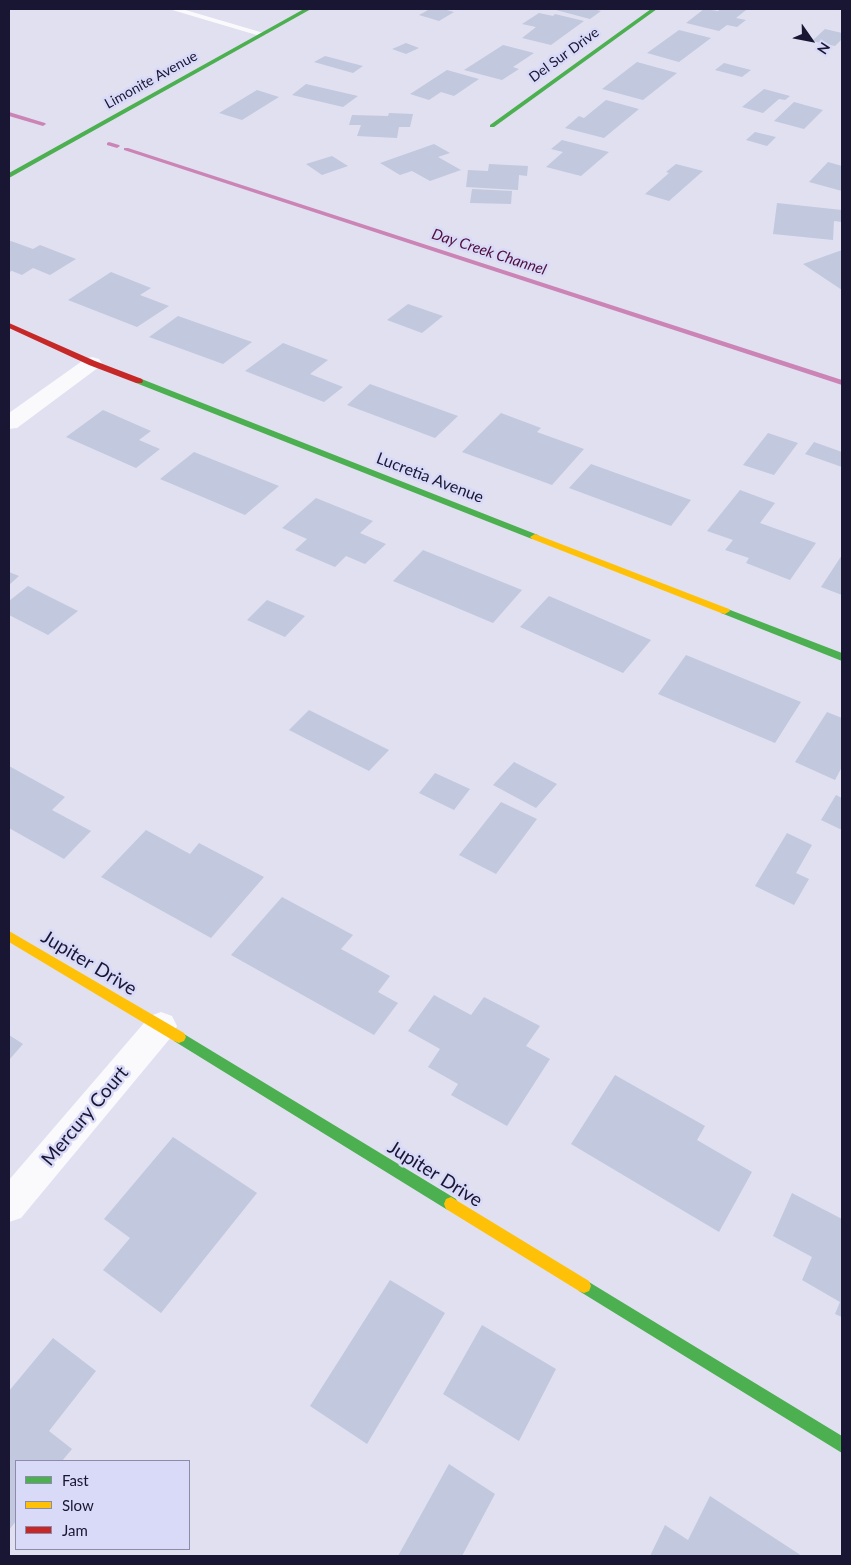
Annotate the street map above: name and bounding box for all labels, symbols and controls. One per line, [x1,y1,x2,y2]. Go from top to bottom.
north arrow [786,15,836,65]
street label: Del Sur Drive [526,24,602,86]
text: N [814,39,834,58]
street label: Limonite Avenue [102,48,200,112]
water label: Day Creek Channel [429,225,549,279]
street label: Lucretia Avenue [374,449,486,507]
street label: Jupiter Drive [37,926,141,1000]
street label: Mercury Court [37,1062,133,1170]
street label: Jupiter Drive [383,1136,487,1212]
legend [15,1460,190,1550]
text: Fast [62,1471,89,1489]
text: Slow [62,1496,94,1514]
text: Jam [62,1521,88,1539]

